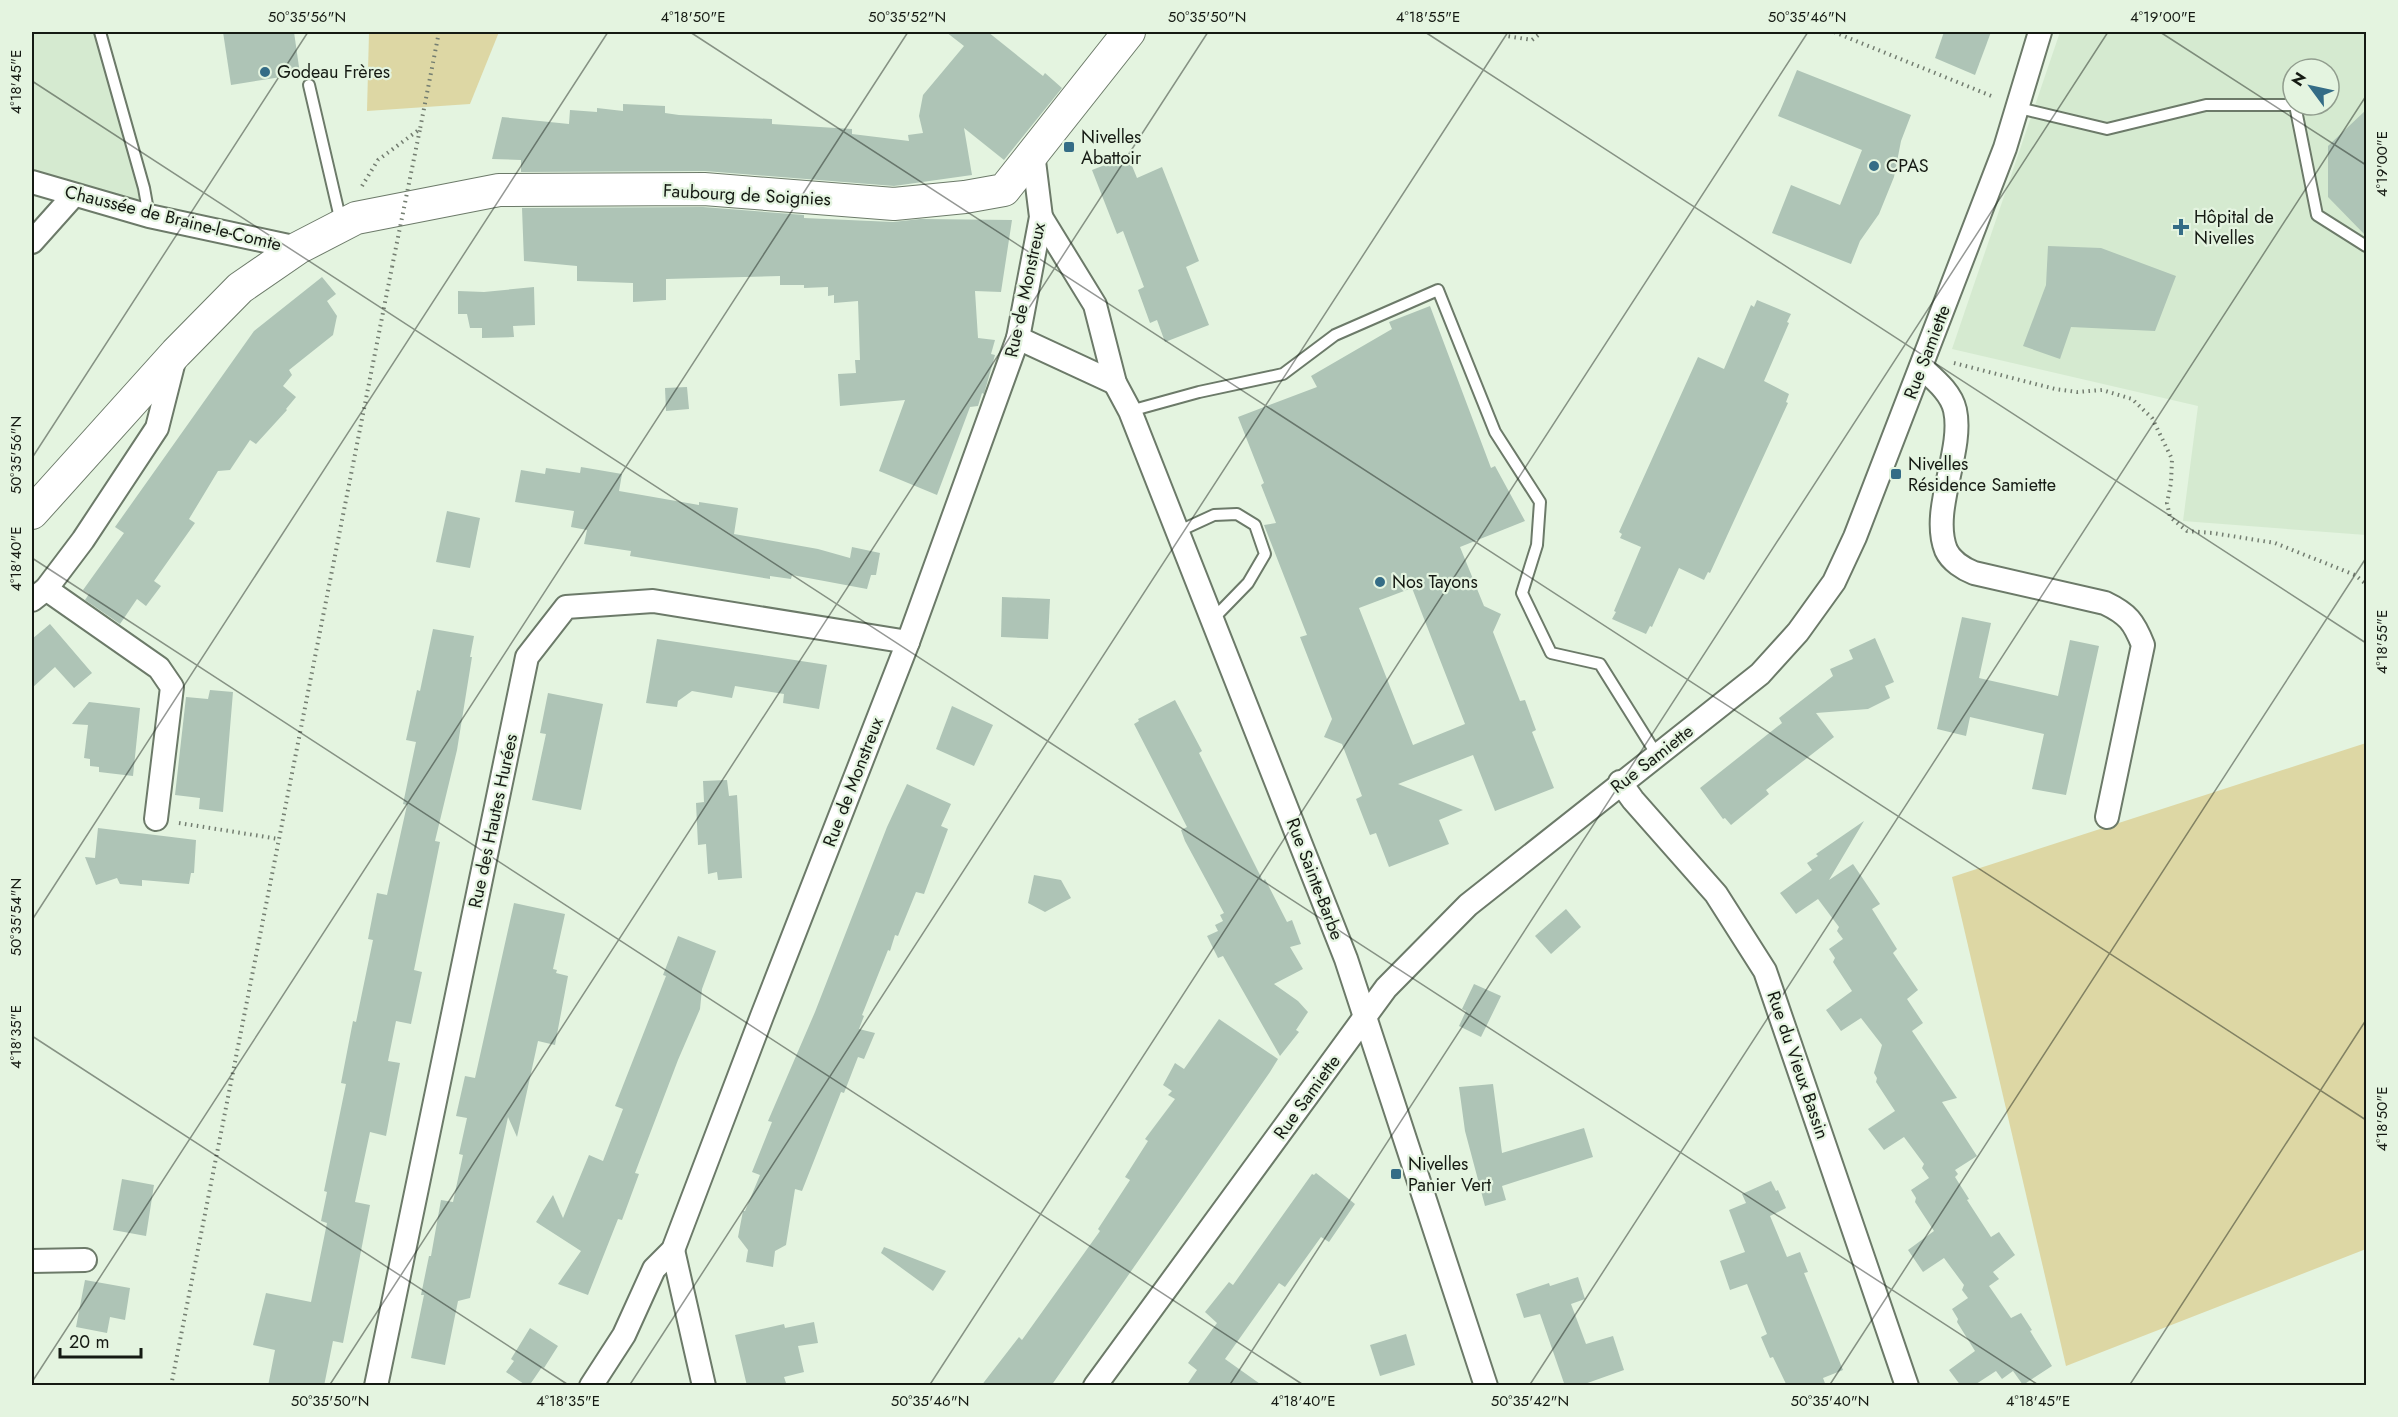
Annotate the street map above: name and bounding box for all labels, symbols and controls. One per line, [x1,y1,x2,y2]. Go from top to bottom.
text: 50°35'56"N [268,6,346,28]
text: 4°18'50"E [661,6,725,28]
text: 50°35'52"N [868,6,946,28]
text: 50°35'50"N [1168,6,1246,28]
text: 4°18'55"E [1396,6,1460,28]
text: 50°35'46"N [1768,6,1846,28]
text: 4°19'00"E [2130,6,2196,28]
text: 4°18'45"E [5,50,27,114]
north arrow [2281,57,2341,117]
place label: Godeau Frères [277,59,390,85]
marker: Godeau Frères [258,65,272,79]
text: N [2286,68,2312,91]
place label: Nivelles Abattoir [1081,124,1142,171]
text: 4°19'00"E [2371,131,2393,197]
marker: Nivelles Abattoir [1062,140,1076,154]
place label: CPAS [1886,153,1929,179]
marker: CPAS [1867,159,1881,173]
street label: Chaussée de Braine-le-Comte [62,178,284,258]
street label: Faubourg de Soignies [662,178,832,212]
place label: Hôpital de Nivelles [2194,204,2274,251]
marker: Hôpital de Nivelles [2172,218,2190,236]
street label: Rue de Monstreux [998,220,1052,360]
street label: Rue Samiette [1897,301,1957,403]
text: 50°35'56"N [5,416,27,494]
place label: Nivelles Résidence Samiette [1908,451,2056,498]
marker: Nivelles Résidence Samiette [1889,467,1903,481]
text: 4°18'40"E [5,526,27,592]
place label: Nos Tayons [1392,569,1478,595]
marker: Nos Tayons [1373,575,1387,589]
text: 4°18'55"E [2371,610,2393,674]
street label: Rue de Monstreux [816,713,890,850]
street label: Rue Samiette [1605,718,1699,800]
street label: Rue des Hautes Hurées [462,731,524,911]
street label: Rue Sainte-Barbe [1280,814,1350,944]
text: 50°35'54"N [5,878,27,956]
street label: Rue du Vieux Bassin [1760,988,1836,1142]
text: 4°18'35"E [5,1005,27,1069]
street label: Rue Samiette [1267,1049,1347,1145]
text: 4°18'50"E [2371,1087,2393,1151]
place label: Nivelles Panier Vert [1408,1151,1492,1198]
marker: Nivelles Panier Vert [1389,1167,1403,1181]
scale bar [60,1321,141,1359]
text: 20 m [69,1329,109,1355]
text: 50°35'50"N [291,1390,369,1412]
text: 4°18'35"E [536,1390,600,1412]
text: 50°35'46"N [891,1390,969,1412]
text: 4°18'40"E [1270,1390,1336,1412]
text: 50°35'42"N [1491,1390,1569,1412]
text: 50°35'40"N [1791,1390,1869,1412]
text: 4°18'45"E [2006,1390,2070,1412]

